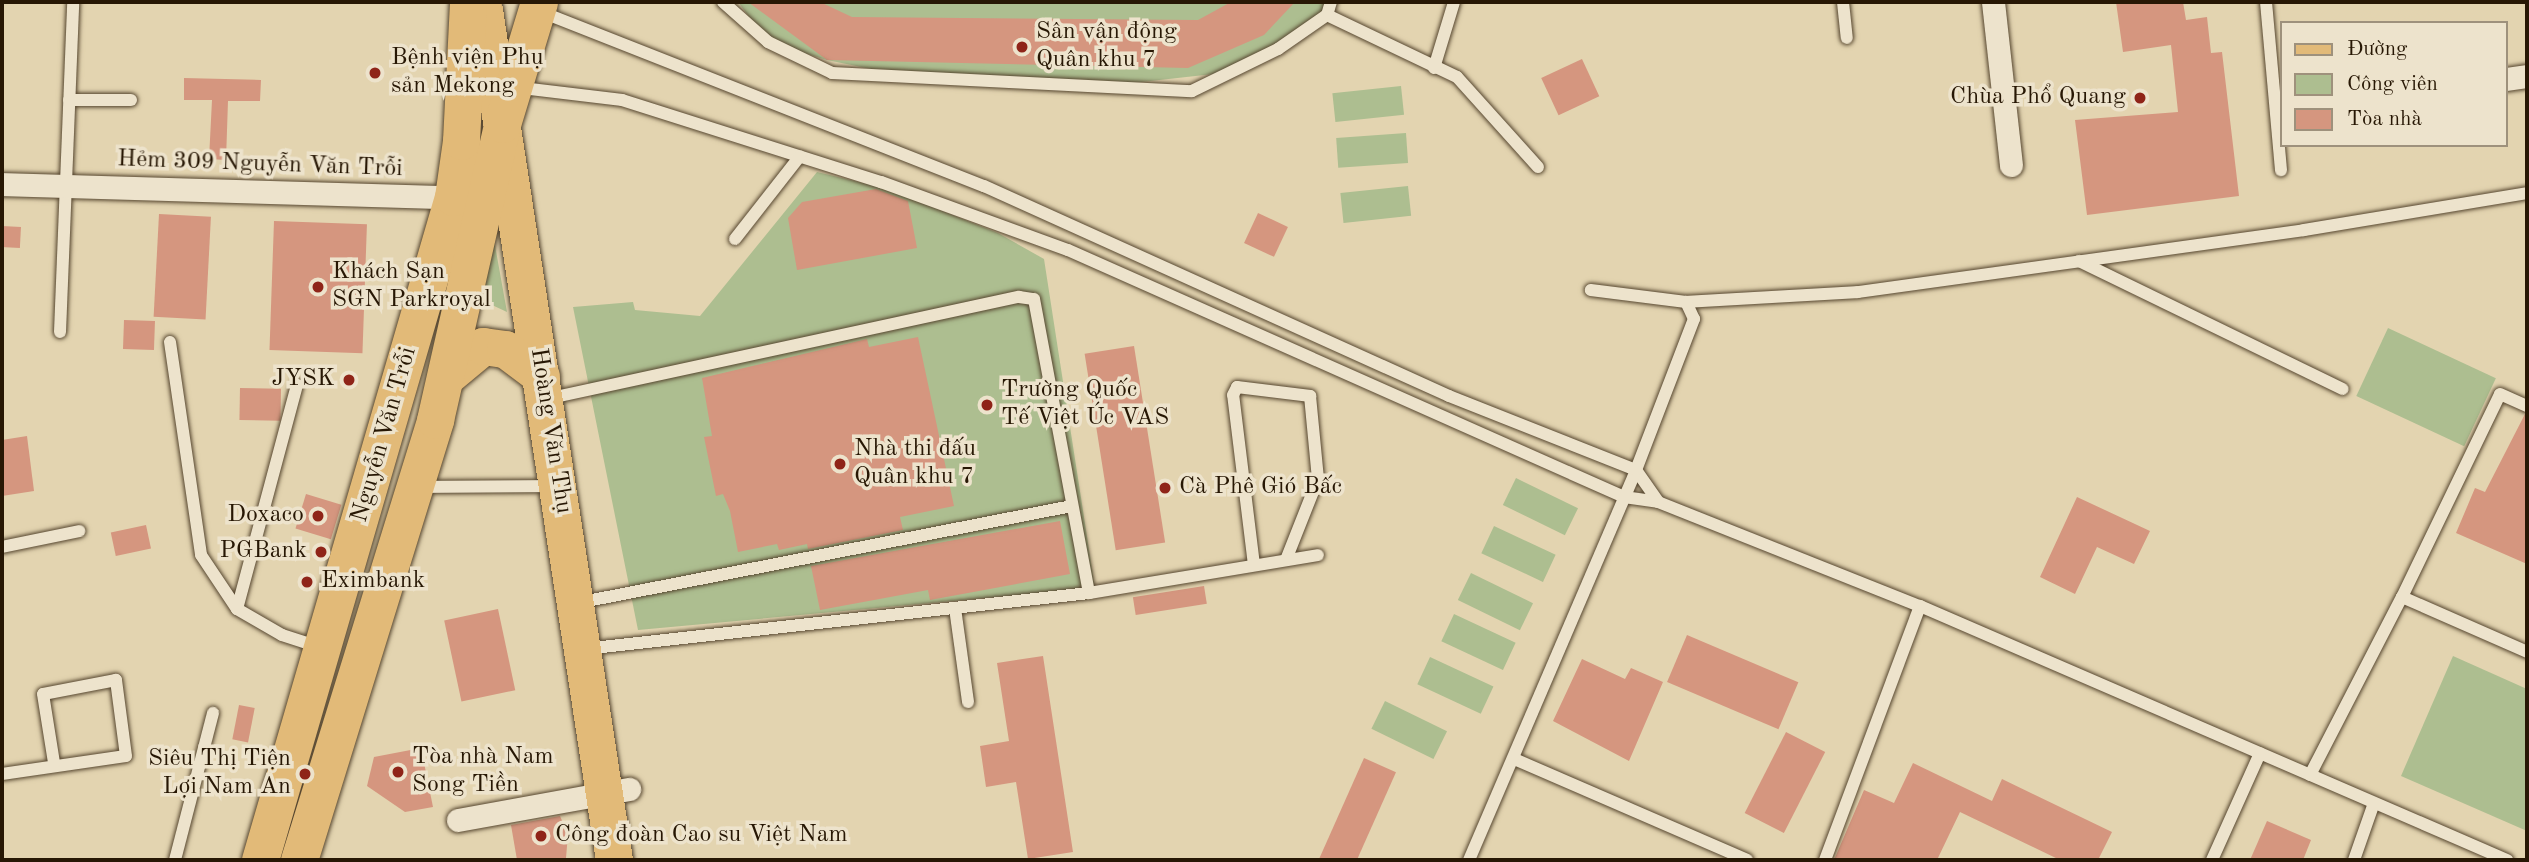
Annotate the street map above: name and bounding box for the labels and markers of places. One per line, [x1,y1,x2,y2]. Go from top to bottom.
place label: Sân vận động Quân khu 7 [1036,19,1177,75]
marker: Sân vận động Quân khu 7 [1014,39,1030,55]
place label: Bệnh viện Phụ sản Mekong [391,45,543,101]
marker: Bệnh viện Phụ sản Mekong [365,63,385,83]
place label: Chùa Phổ Quang [1950,84,2126,112]
marker: Chùa Phổ Quang [2132,90,2148,106]
place label: Khách Sạn SGN Parkroyal [332,259,491,315]
marker: Khách Sạn SGN Parkroyal [310,279,326,295]
place label: JYSK [272,366,335,394]
marker: JYSK [341,372,357,388]
place label: Trường Quốc Tế Việt Úc VAS [1001,377,1169,433]
marker: Trường Quốc Tế Việt Úc VAS [979,397,995,413]
place label: Nhà thi đấu Quân khu 7 [854,436,976,492]
marker: Nhà thi đấu Quân khu 7 [832,456,848,472]
place label: Cà Phê Gió Bấc [1179,474,1342,502]
marker: Cà Phê Gió Bấc [1157,480,1173,496]
place label: Doxaco [227,502,304,530]
marker: Doxaco [310,508,326,524]
place label: PGBank [220,538,307,566]
marker: PGBank [313,544,329,560]
place label: Eximbank [321,568,425,596]
marker: Eximbank [299,574,315,590]
place label: Tòa nhà Nam Song Tiền [412,744,554,800]
place label: Siêu Thị Tiện Lợi Nam An [148,746,291,802]
marker: Tòa nhà Nam Song Tiền [390,764,406,780]
marker: Siêu Thị Tiện Lợi Nam An [297,766,313,782]
place label: Công đoàn Cao su Việt Nam [555,822,848,850]
marker: Công đoàn Cao su Việt Nam [533,828,549,844]

